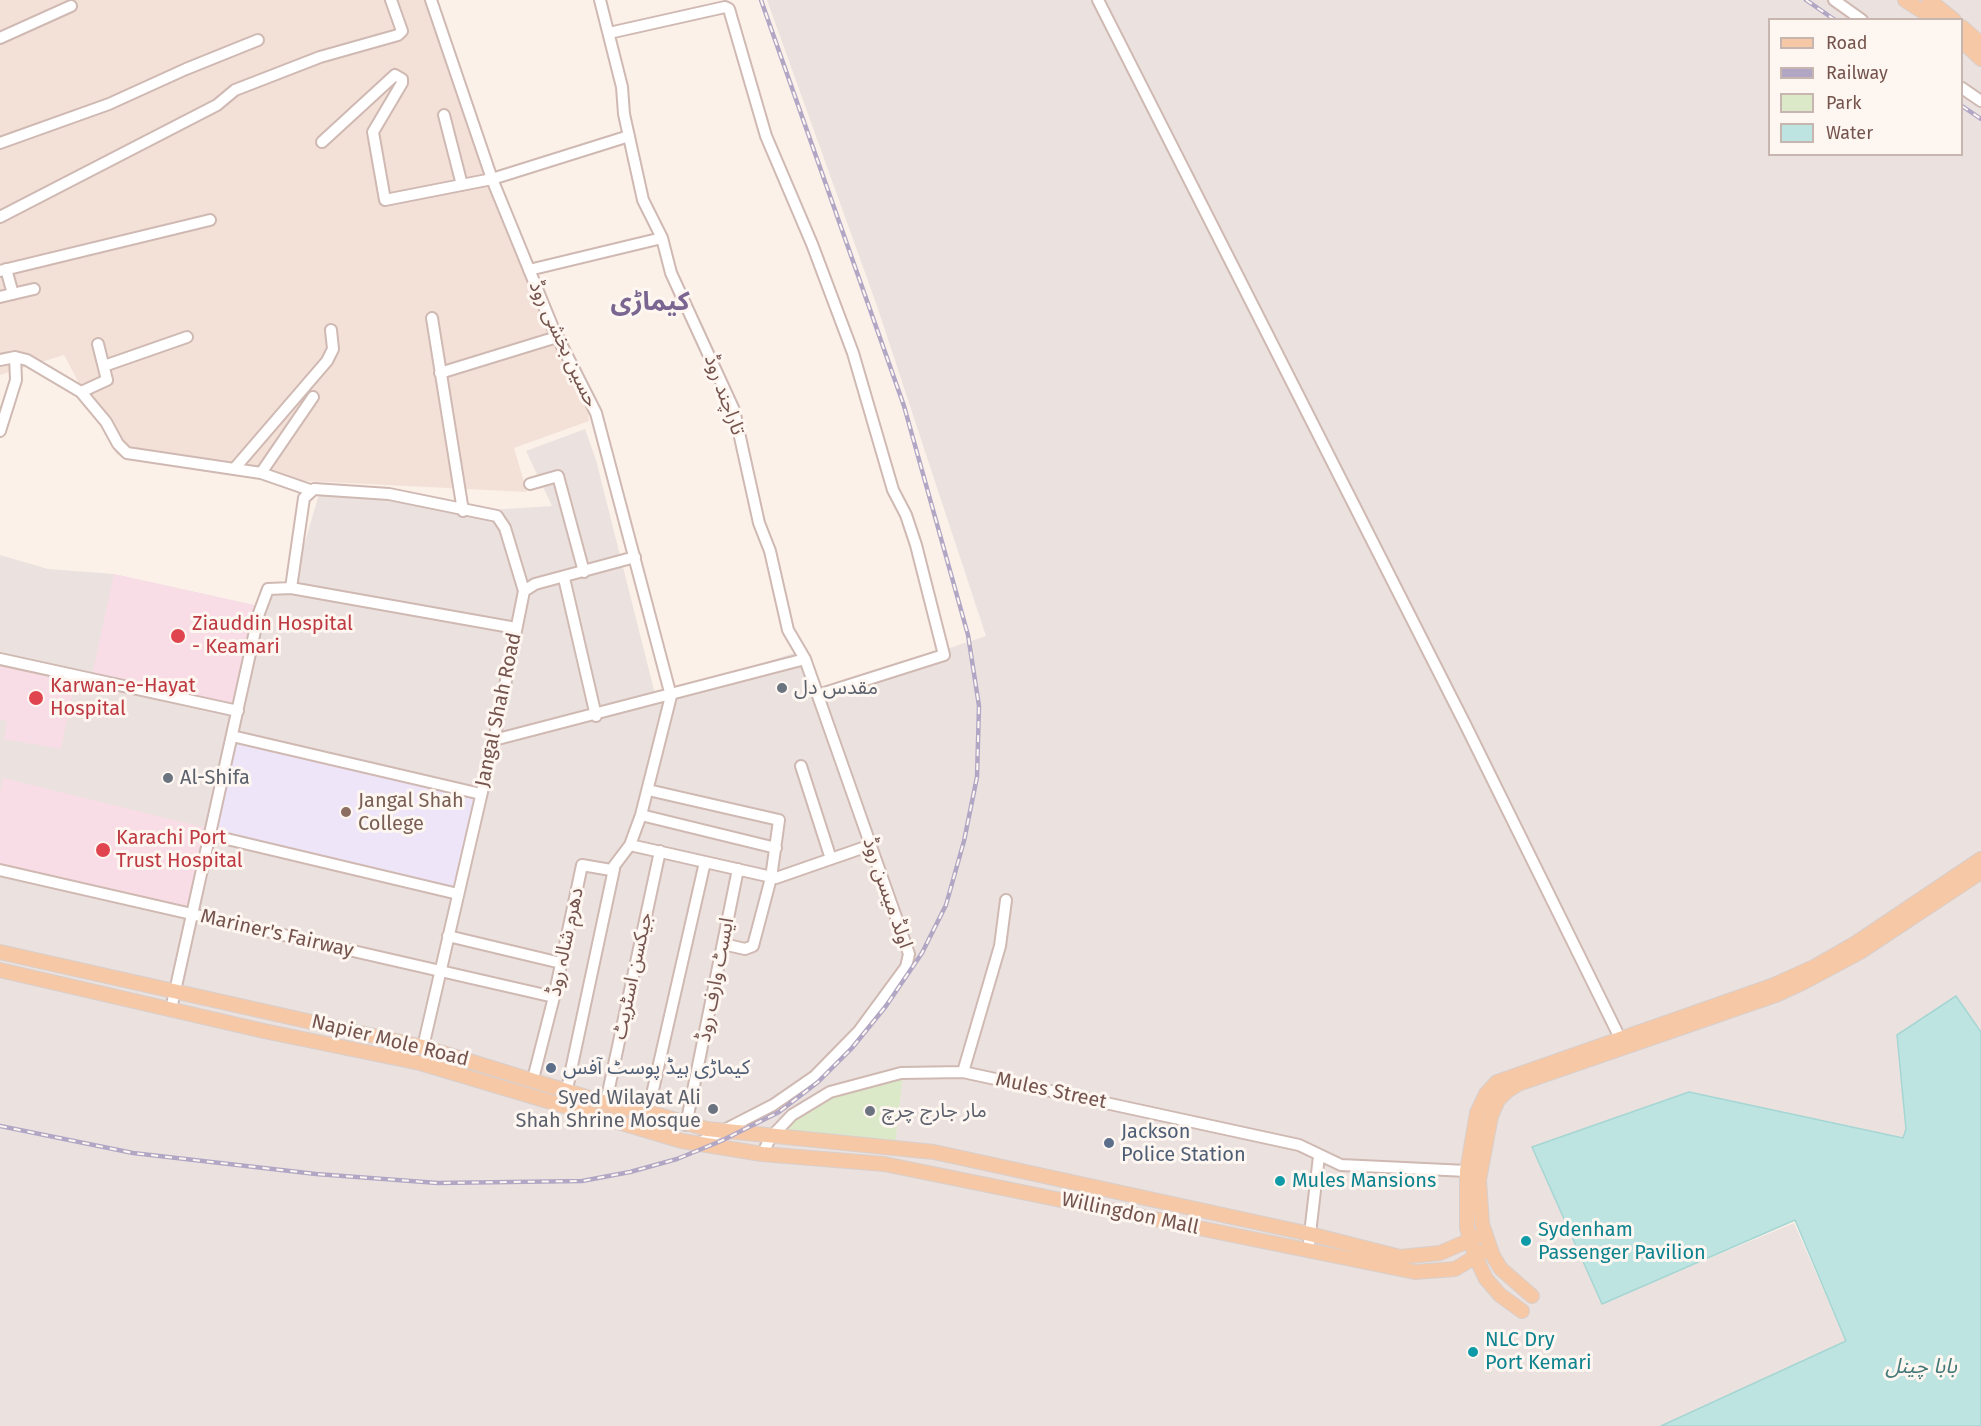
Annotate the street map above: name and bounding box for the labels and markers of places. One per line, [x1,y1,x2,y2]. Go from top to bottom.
place label: Ziauddin Hospital - Keamari [192,612,353,659]
marker: Ziauddin Hospital - Keamari [169,627,187,645]
place label: Karwan-e-Hayat Hospital [50,674,196,721]
place label: مقدس دل [794,676,878,700]
marker: مقدس دل [775,681,789,695]
marker: Karwan-e-Hayat Hospital [27,689,45,707]
place label: Al-Shifa [180,766,250,790]
marker: Al-Shifa [161,771,175,785]
place label: Jangal Shah College [358,789,464,836]
marker: Jangal Shah College [339,805,353,819]
place label: Karachi Port Trust Hospital [116,826,243,873]
marker: Karachi Port Trust Hospital [94,841,112,859]
place label: کیماڑی ہیڈ پوسٹ آفس [563,1056,750,1080]
marker: کیماڑی ہیڈ پوسٹ آفس [544,1061,558,1075]
place label: Syed Wilayat Ali Shah Shrine Mosque [516,1086,701,1133]
place label: مار جارج چرچ [882,1099,987,1123]
marker: Syed Wilayat Ali Shah Shrine Mosque [706,1102,720,1116]
marker: مار جارج چرچ [863,1104,877,1118]
place label: Jackson Police Station [1121,1120,1246,1167]
marker: Jackson Police Station [1102,1136,1116,1150]
place label: Mules Mansions [1292,1169,1436,1193]
marker: Mules Mansions [1273,1174,1287,1188]
place label: Sydenham Passenger Pavilion [1538,1218,1706,1265]
marker: Sydenham Passenger Pavilion [1519,1234,1533,1248]
place label: NLC Dry Port Kemari [1485,1328,1592,1375]
marker: NLC Dry Port Kemari [1466,1345,1480,1359]

